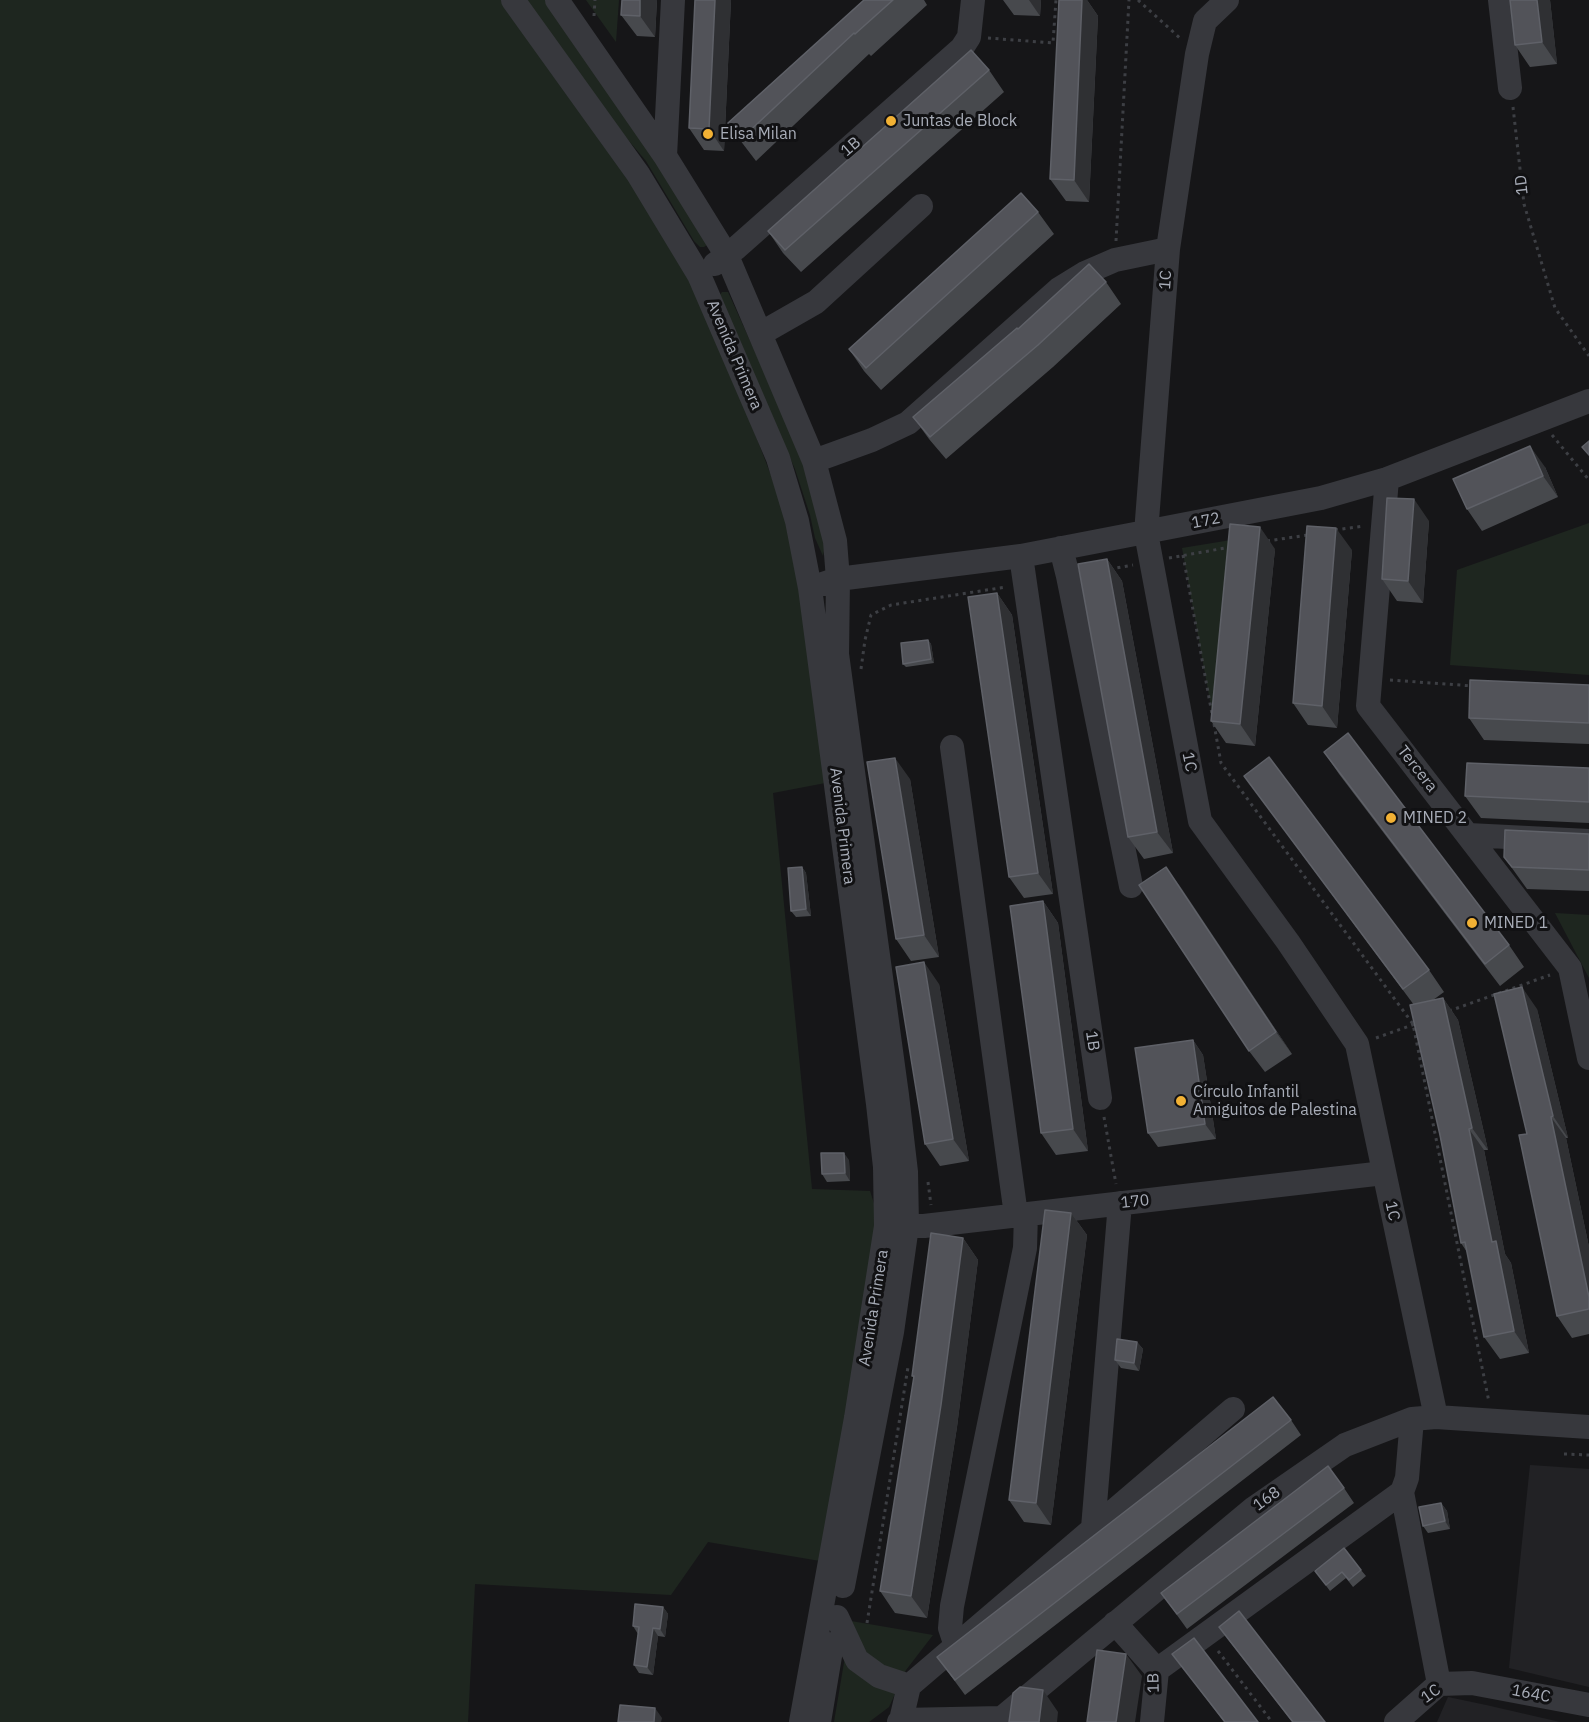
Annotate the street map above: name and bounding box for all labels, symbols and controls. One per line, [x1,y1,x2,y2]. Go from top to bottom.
place label: Juntas de Block [903,111,1017,131]
marker: Juntas de Block [884,114,898,128]
place label: Elisa Milan [720,124,797,144]
marker: Elisa Milan [701,127,715,141]
street label: 1B [837,133,865,161]
street label: 1D [1511,174,1533,196]
street label: 1C [1156,270,1176,290]
street label: Avenida Primera [702,297,766,413]
street label: 172 [1190,509,1222,533]
street label: Tercera [1393,742,1441,796]
street label: 1C [1178,751,1200,773]
street label: Avenida Primera [825,766,859,886]
place label: MINED 2 [1403,808,1467,828]
marker: MINED 2 [1384,811,1398,825]
place label: MINED 1 [1484,913,1548,933]
marker: MINED 1 [1465,916,1479,930]
street label: 1B [1081,1030,1103,1052]
place label: Círculo Infantil Amiguitos de Palestina [1193,1082,1357,1120]
marker: Círculo Infantil Amiguitos de Palestina [1174,1094,1188,1108]
street label: 170 [1120,1191,1150,1213]
street label: 1C [1381,1199,1403,1223]
street label: Avenida Primera [855,1248,893,1368]
street label: 168 [1250,1483,1284,1515]
street label: 1B [1144,1673,1164,1693]
street label: 1C [1417,1681,1445,1707]
street label: 164C [1510,1681,1552,1707]

